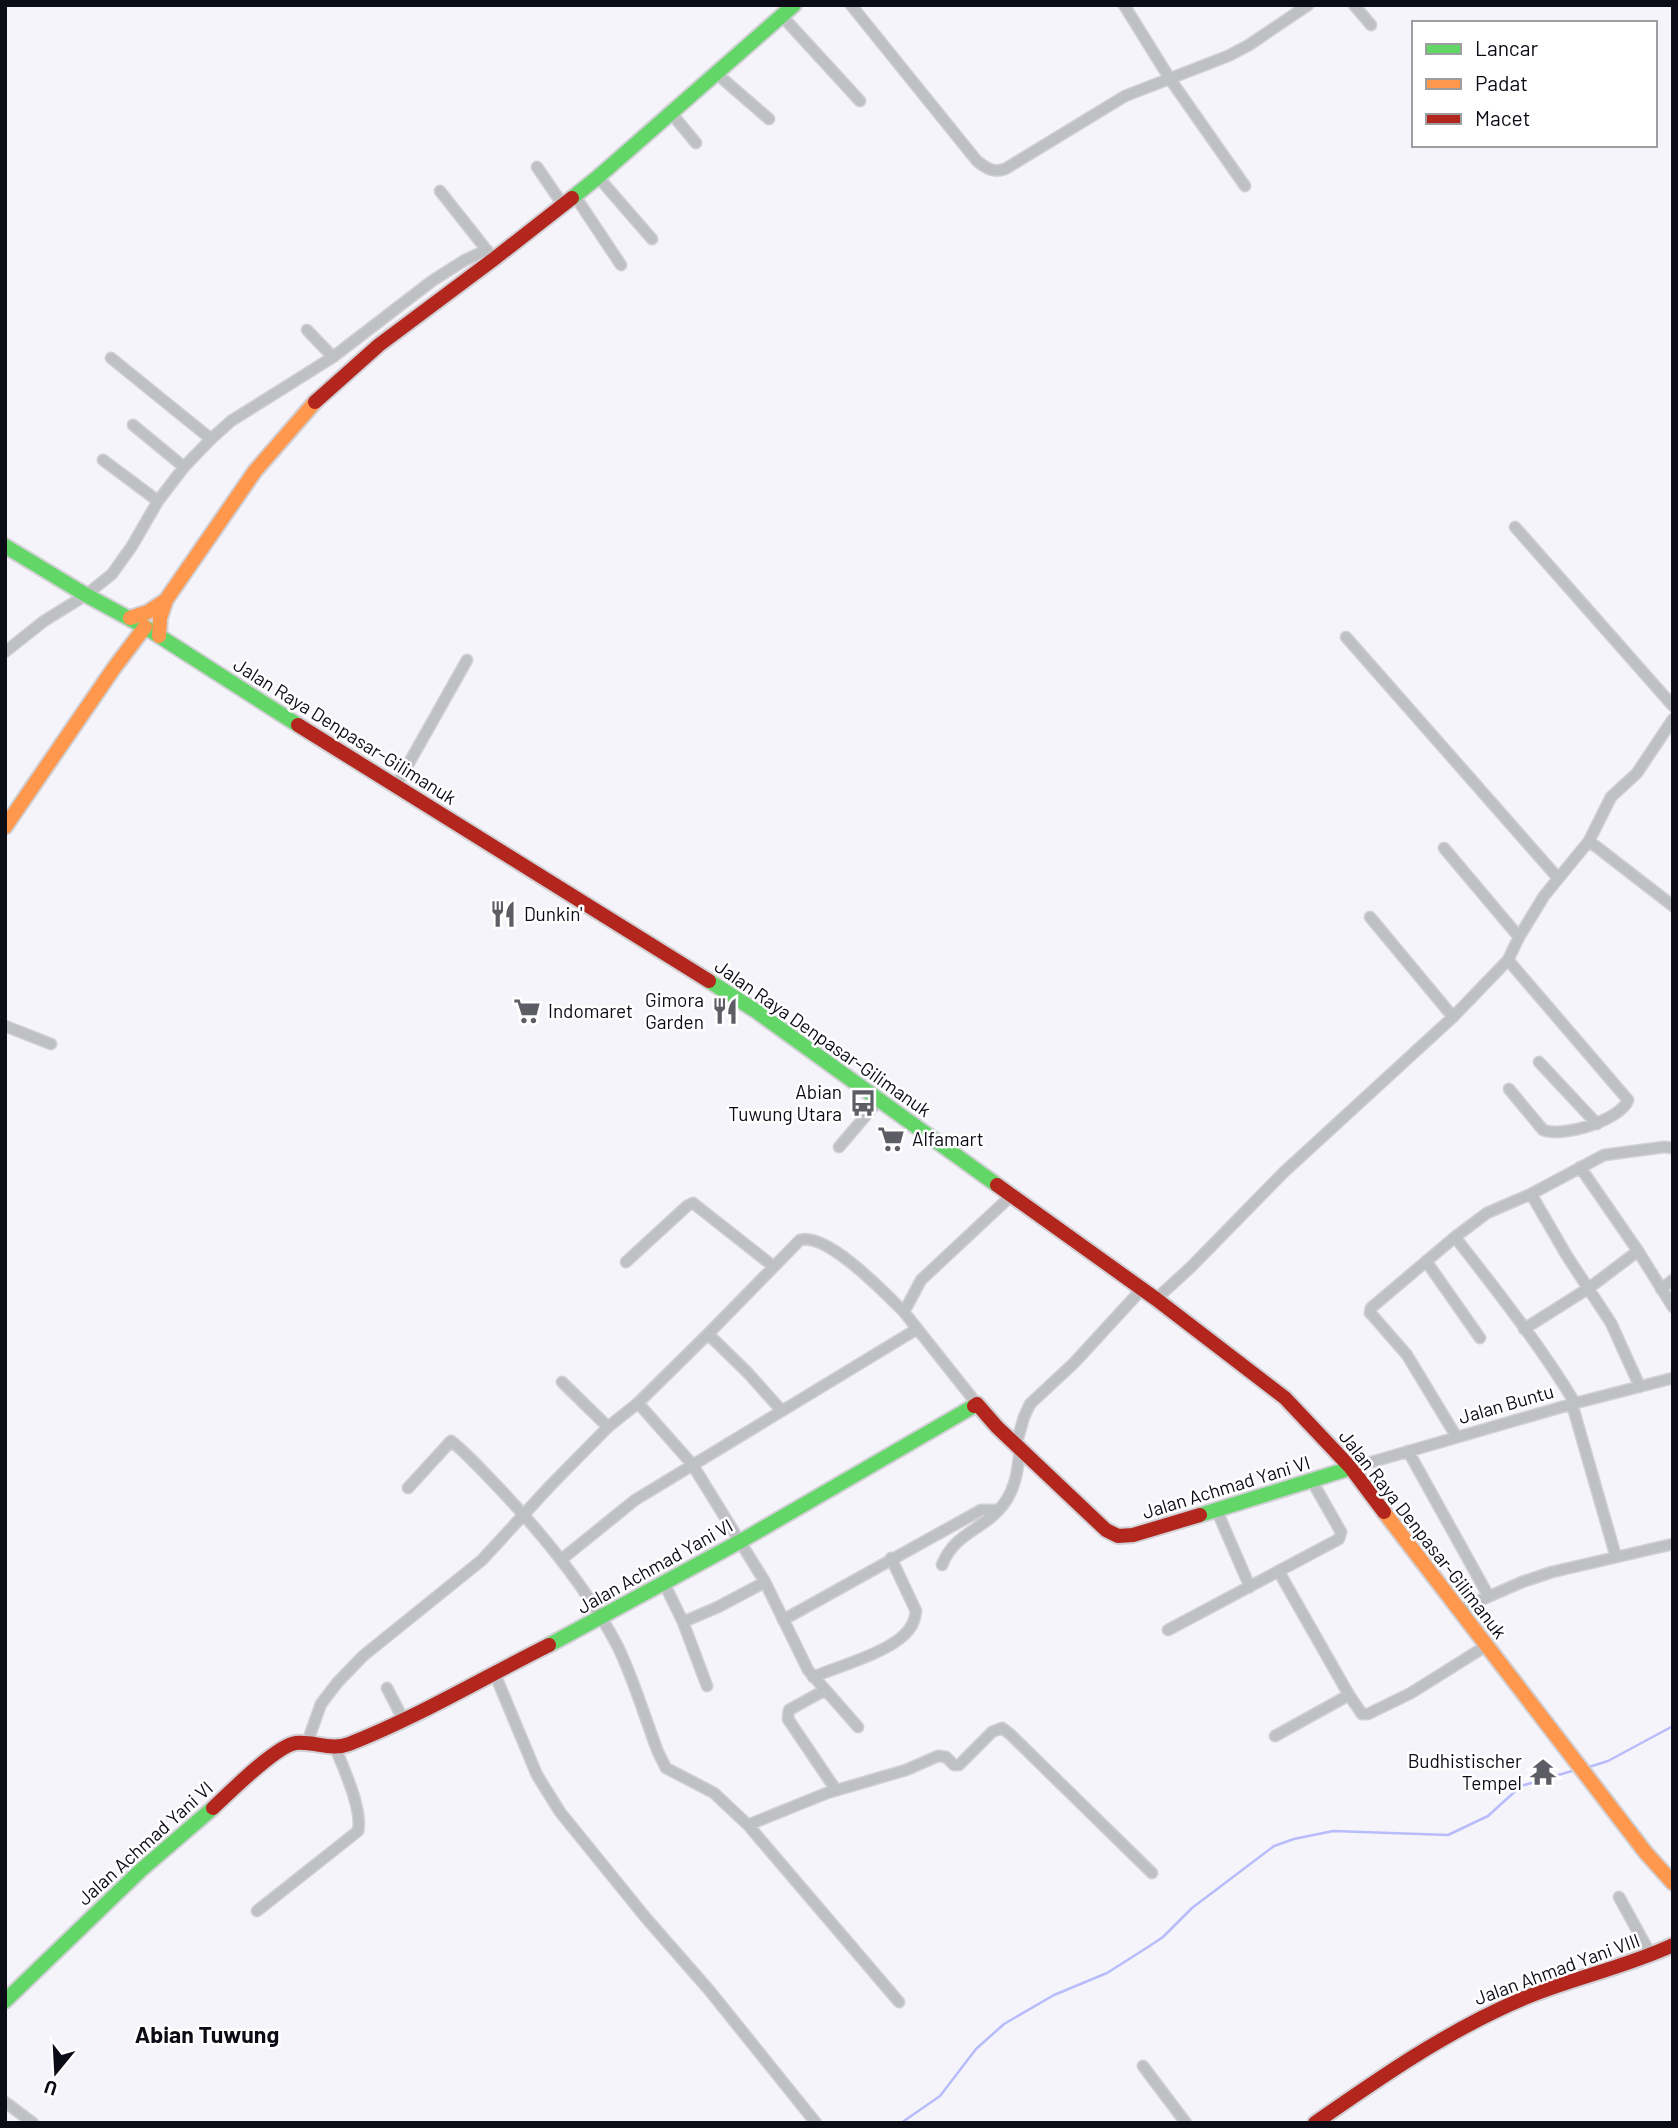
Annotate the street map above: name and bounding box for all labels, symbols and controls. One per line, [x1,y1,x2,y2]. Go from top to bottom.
legend [1412,21,1657,147]
text: Lancar [1475,35,1538,60]
text: Padat [1475,70,1528,95]
text: Macet [1475,105,1530,130]
street label: Jalan Raya Denpasar-Gilimanuk [230,652,461,809]
restaurant icon: Dunkin' [488,899,518,929]
place label: Dunkin' [524,902,582,925]
street label: Jalan Raya Denpasar-Gilimanuk [711,954,936,1121]
place label: Gimora Garden [645,988,704,1033]
supermarket icon: Indomaret [512,996,542,1026]
restaurant icon: Gimora Garden [710,996,740,1026]
place label: Indomaret [548,999,633,1022]
place label: Abian Tuwung Utara [728,1080,842,1125]
bus stop icon: Abian Tuwung Utara [848,1088,878,1118]
supermarket icon: Alfamart [876,1124,906,1154]
place label: Alfamart [912,1127,984,1150]
street label: Jalan Buntu [1456,1379,1556,1428]
street label: Jalan Raya Denpasar-Gilimanuk [1335,1425,1512,1643]
street label: Jalan Achmad Yani VI [1139,1450,1313,1523]
street label: Jalan Achmad Yani VI [573,1513,737,1618]
place label: Budhistischer Tempel [1408,1749,1522,1794]
temple icon: Budhistischer Tempel [1528,1757,1558,1787]
street label: Jalan Achmad Yani VI [72,1776,217,1910]
street label: Jalan Ahmad Yani VIII [1471,1928,1643,2009]
district label: Abian Tuwung [135,2020,279,2048]
north arrow [21,2037,91,2107]
text: U [41,2076,60,2101]

